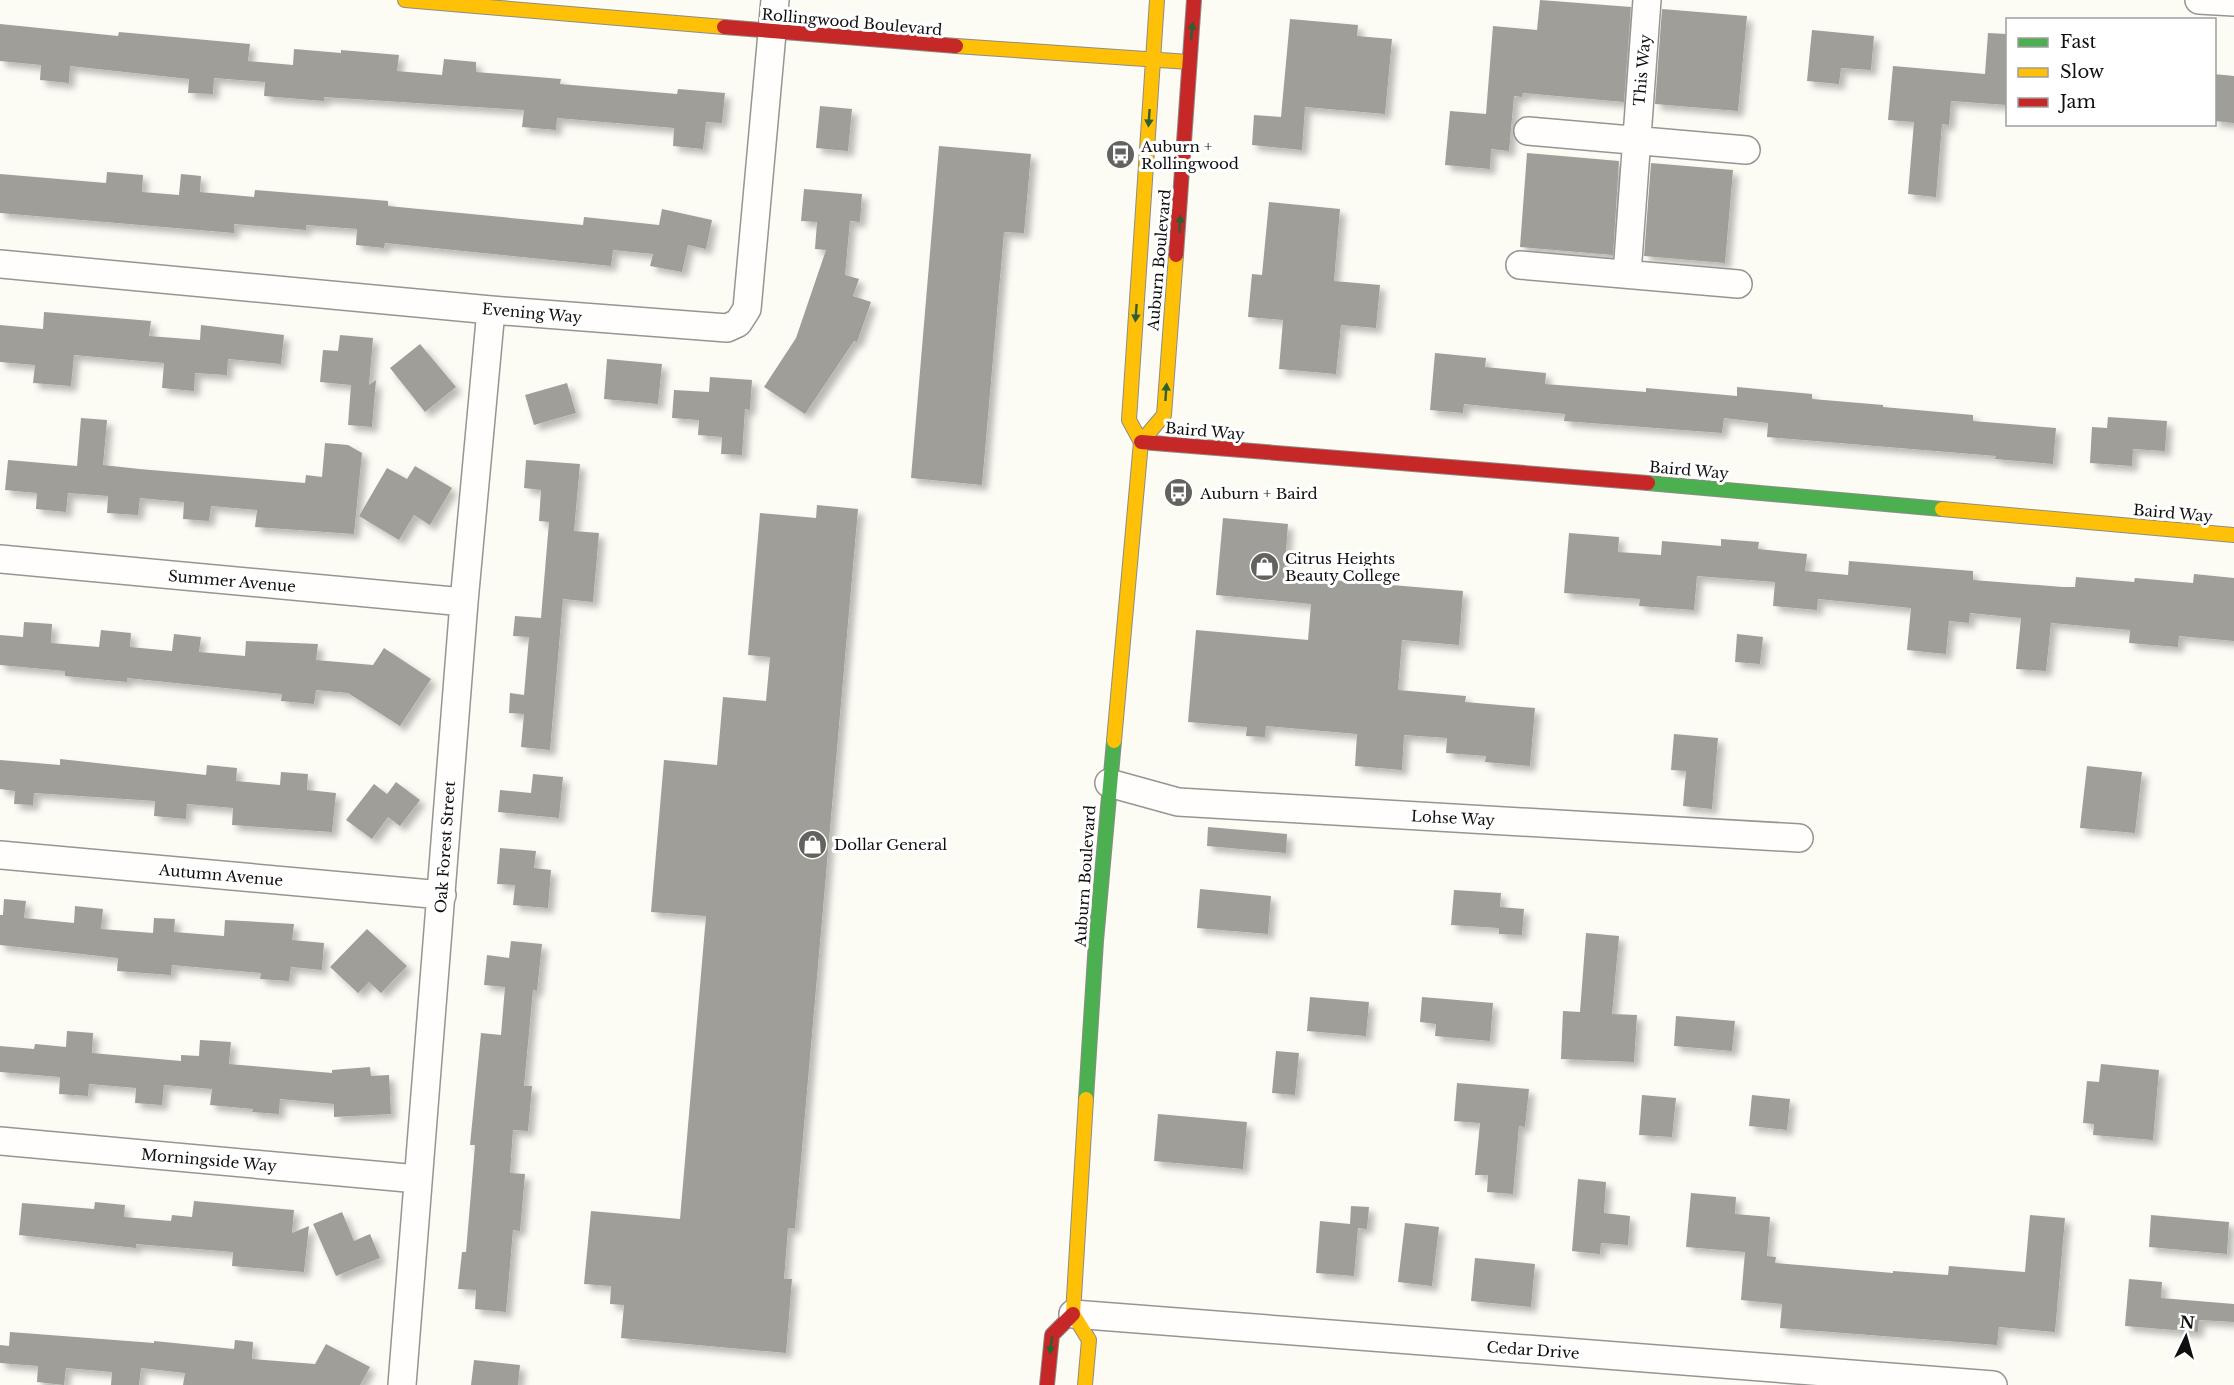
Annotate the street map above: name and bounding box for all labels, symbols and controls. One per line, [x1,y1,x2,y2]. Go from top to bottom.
street label: Rollingwood Boulevard [761,5,943,39]
legend [2006,18,2216,126]
one-way arrow [1187,21,1197,40]
text: Fast [2060,31,2097,53]
street label: This Way [1629,33,1655,107]
text: Slow [2060,61,2105,83]
text: Jam [2058,91,2096,113]
one-way arrow [1144,109,1153,128]
place label: Auburn + Rollingwood [1140,137,1239,173]
bus stop icon: Auburn + Rollingwood [1104,139,1136,171]
street label: Auburn Boulevard [1143,188,1175,333]
one-way arrow [1175,215,1184,234]
street label: Evening Way [481,299,583,327]
one-way arrow [1131,303,1140,322]
one-way arrow [1161,382,1170,401]
street label: Baird Way [1164,418,1246,444]
street label: Baird Way [1648,457,1730,483]
bus stop icon: Auburn + Baird [1163,477,1195,509]
place label: Auburn + Baird [1199,484,1318,503]
street label: Baird Way [2132,500,2214,526]
place label: Citrus Heights Beauty College [1285,549,1400,585]
shop icon: Citrus Heights Beauty College [1248,551,1280,583]
street label: Summer Avenue [167,566,297,596]
street label: Oak Forest Street [431,780,459,914]
street label: Auburn Boulevard [1070,804,1099,949]
street label: Lohse Way [1411,806,1496,830]
shop icon: Dollar General [797,828,829,860]
place label: Dollar General [834,835,947,854]
street label: Autumn Avenue [157,860,284,890]
street label: Morningside Way [140,1145,278,1175]
north arrow [2156,1307,2216,1367]
text: N [2179,1311,2196,1333]
one-way arrow [1046,1336,1056,1355]
street label: Cedar Drive [1486,1337,1580,1363]

